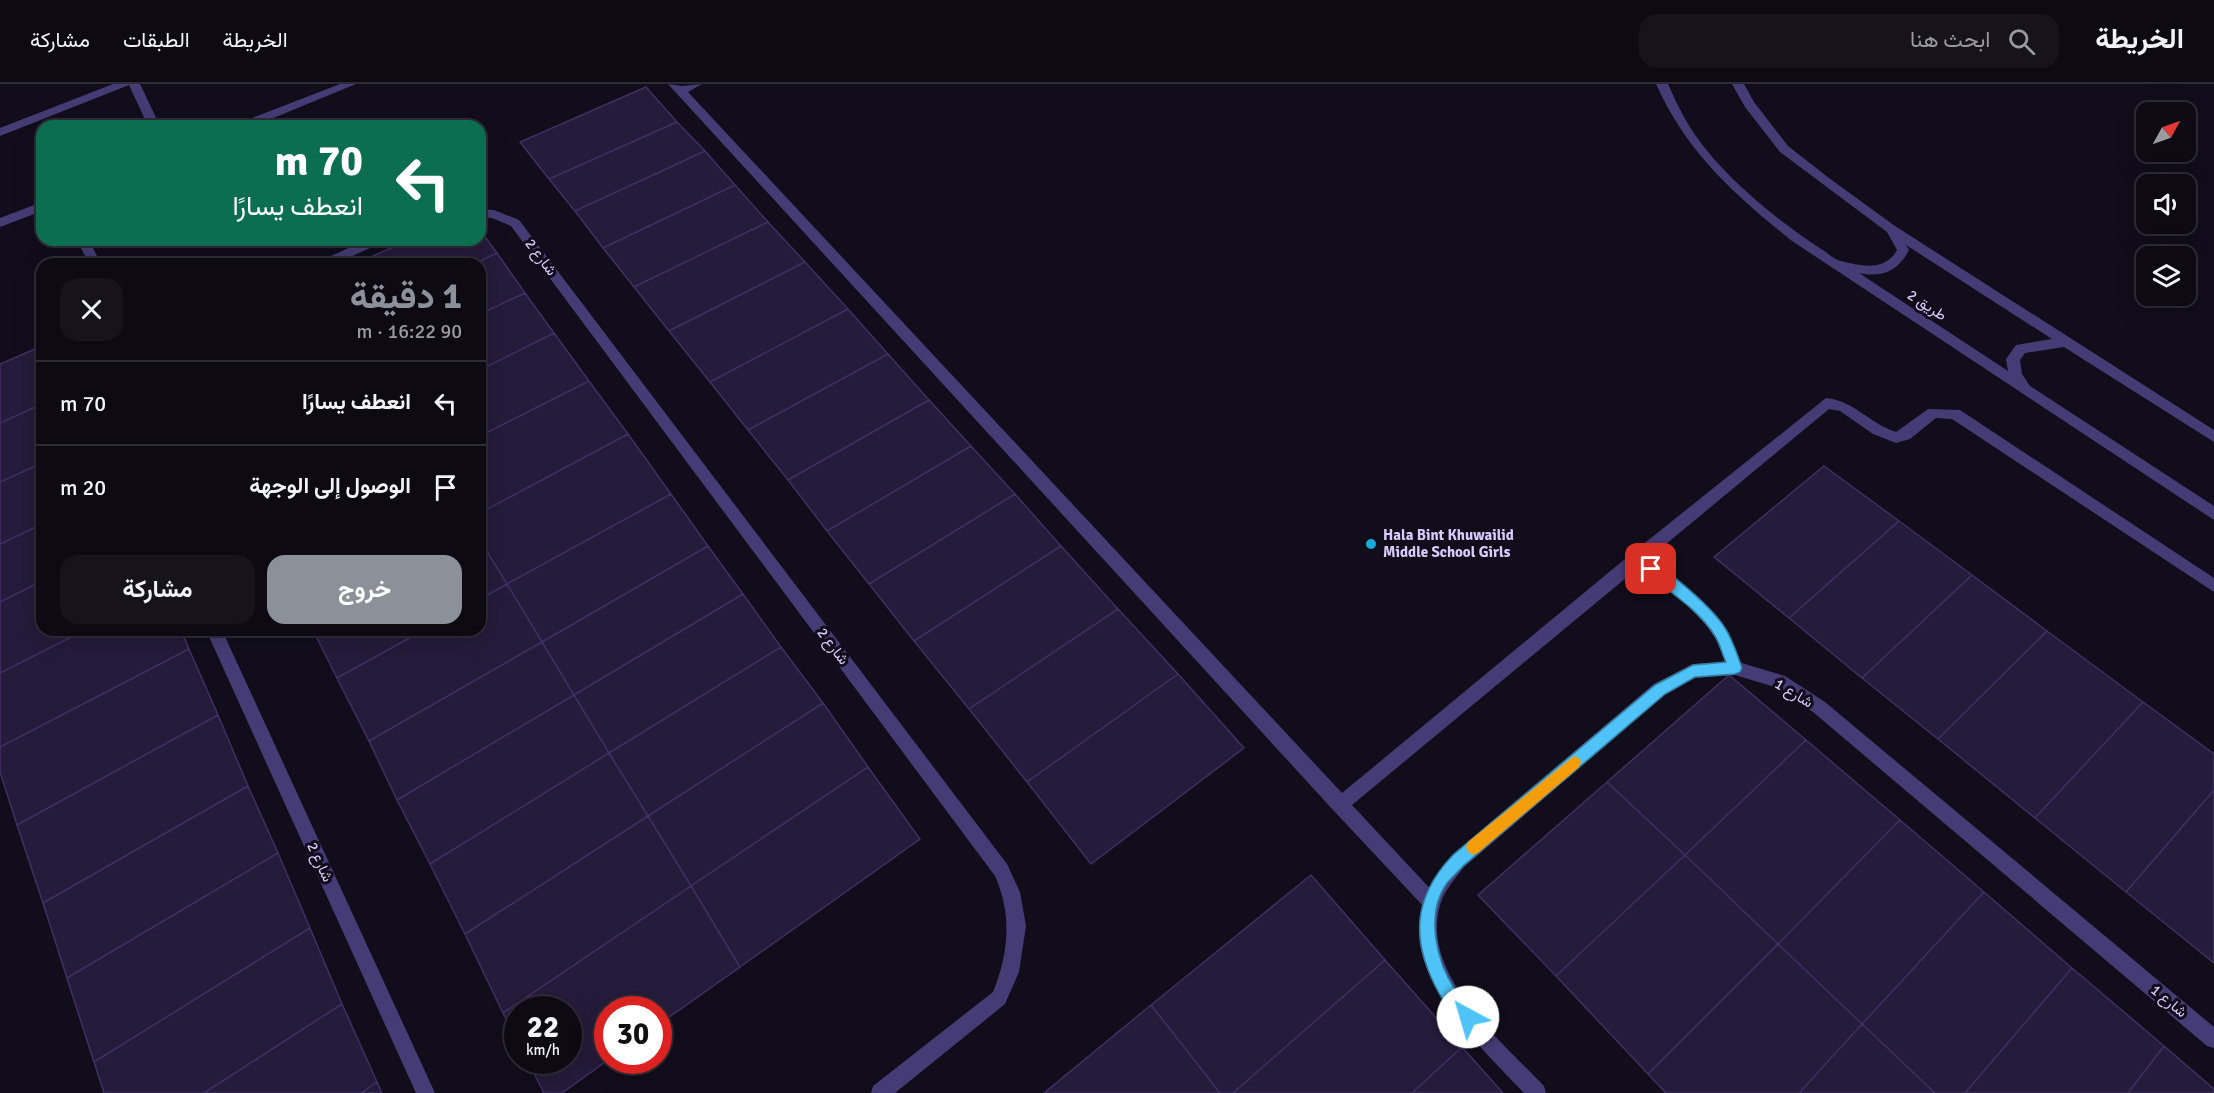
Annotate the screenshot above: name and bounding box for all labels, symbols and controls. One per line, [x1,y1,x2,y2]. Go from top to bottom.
search box [1639,14,2059,68]
text: الخريطة [2095,22,2184,56]
icon: search [2005,25,2038,58]
text: ابحث هنا [1910,26,1990,53]
text: مشاركة [30,27,90,53]
text: الطبقات [123,27,190,53]
text: الخريطة [223,27,288,53]
north arrow [2136,102,2196,162]
map controls [2136,102,2196,306]
text: 70 m [274,136,363,187]
icon: left [384,144,462,222]
button: sound [2136,174,2196,234]
text: انعطف يسارًا [232,190,363,223]
street label: شارع 2 [520,235,561,280]
button: layers [2136,246,2196,306]
text: 1 دقيقة [350,274,462,319]
button: close [60,278,123,341]
street label: طريق 2 [1903,286,1950,325]
text: 90 m · 16:22 [357,319,462,344]
icon: left [429,387,462,420]
text: انعطف يسارًا [302,388,411,415]
text: 70 m [60,390,106,417]
icon: arrive [429,471,462,504]
text: الوصول إلى الوجهة [249,472,411,499]
text: 20 m [60,474,106,501]
place label: Hala Bint Khuwailid Middle School Girls [1383,526,1514,561]
marker: Hala Bint Khuwailid Middle School Girls [1364,537,1378,551]
pin [1625,543,1676,594]
icon: arrive [1634,552,1667,585]
button: مشاركة [60,555,255,624]
button: خروج [267,555,462,624]
street label: شارع 2 [812,624,853,669]
street label: شارع 1 [1771,675,1817,713]
street label: شارع 2 [301,839,337,886]
street label: شارع 1 [2146,981,2191,1023]
position arrow [1436,985,1500,1049]
speed limit sign: 30 [594,996,672,1074]
text: 22 [527,1009,559,1046]
text: km/h [526,1041,560,1059]

